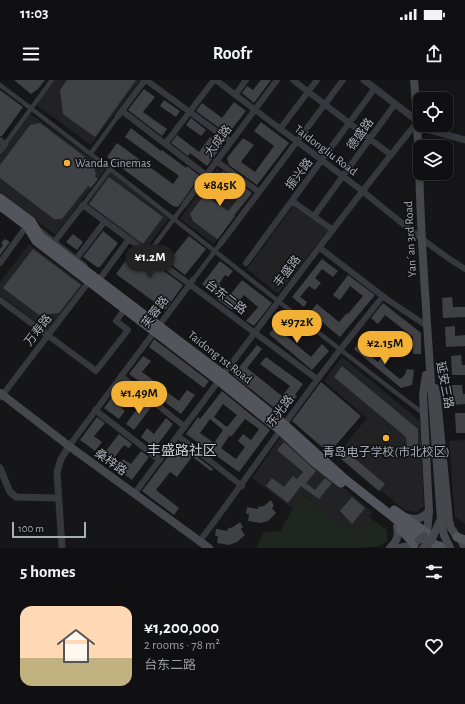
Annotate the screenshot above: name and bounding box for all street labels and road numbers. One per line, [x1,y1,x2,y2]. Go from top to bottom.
street label: 德盛路 [344,115,375,152]
street label: 大成路 [202,122,234,159]
street label: Taidongliu Road [292,123,360,177]
street label: 振兴路 [283,155,315,192]
street label: Yan´an 3rd Road [402,201,418,277]
street label: 丰盛路 [270,253,303,289]
street label: 台东二路 [203,277,249,316]
street label: 芙蓉路 [139,293,171,330]
street label: 万寿路 [21,312,54,348]
street label: Taidong 1st Road [186,328,254,386]
street label: 延安三路 [435,360,456,410]
street label: 东光路 [264,392,296,429]
street label: 桑梓路 [93,446,130,477]

